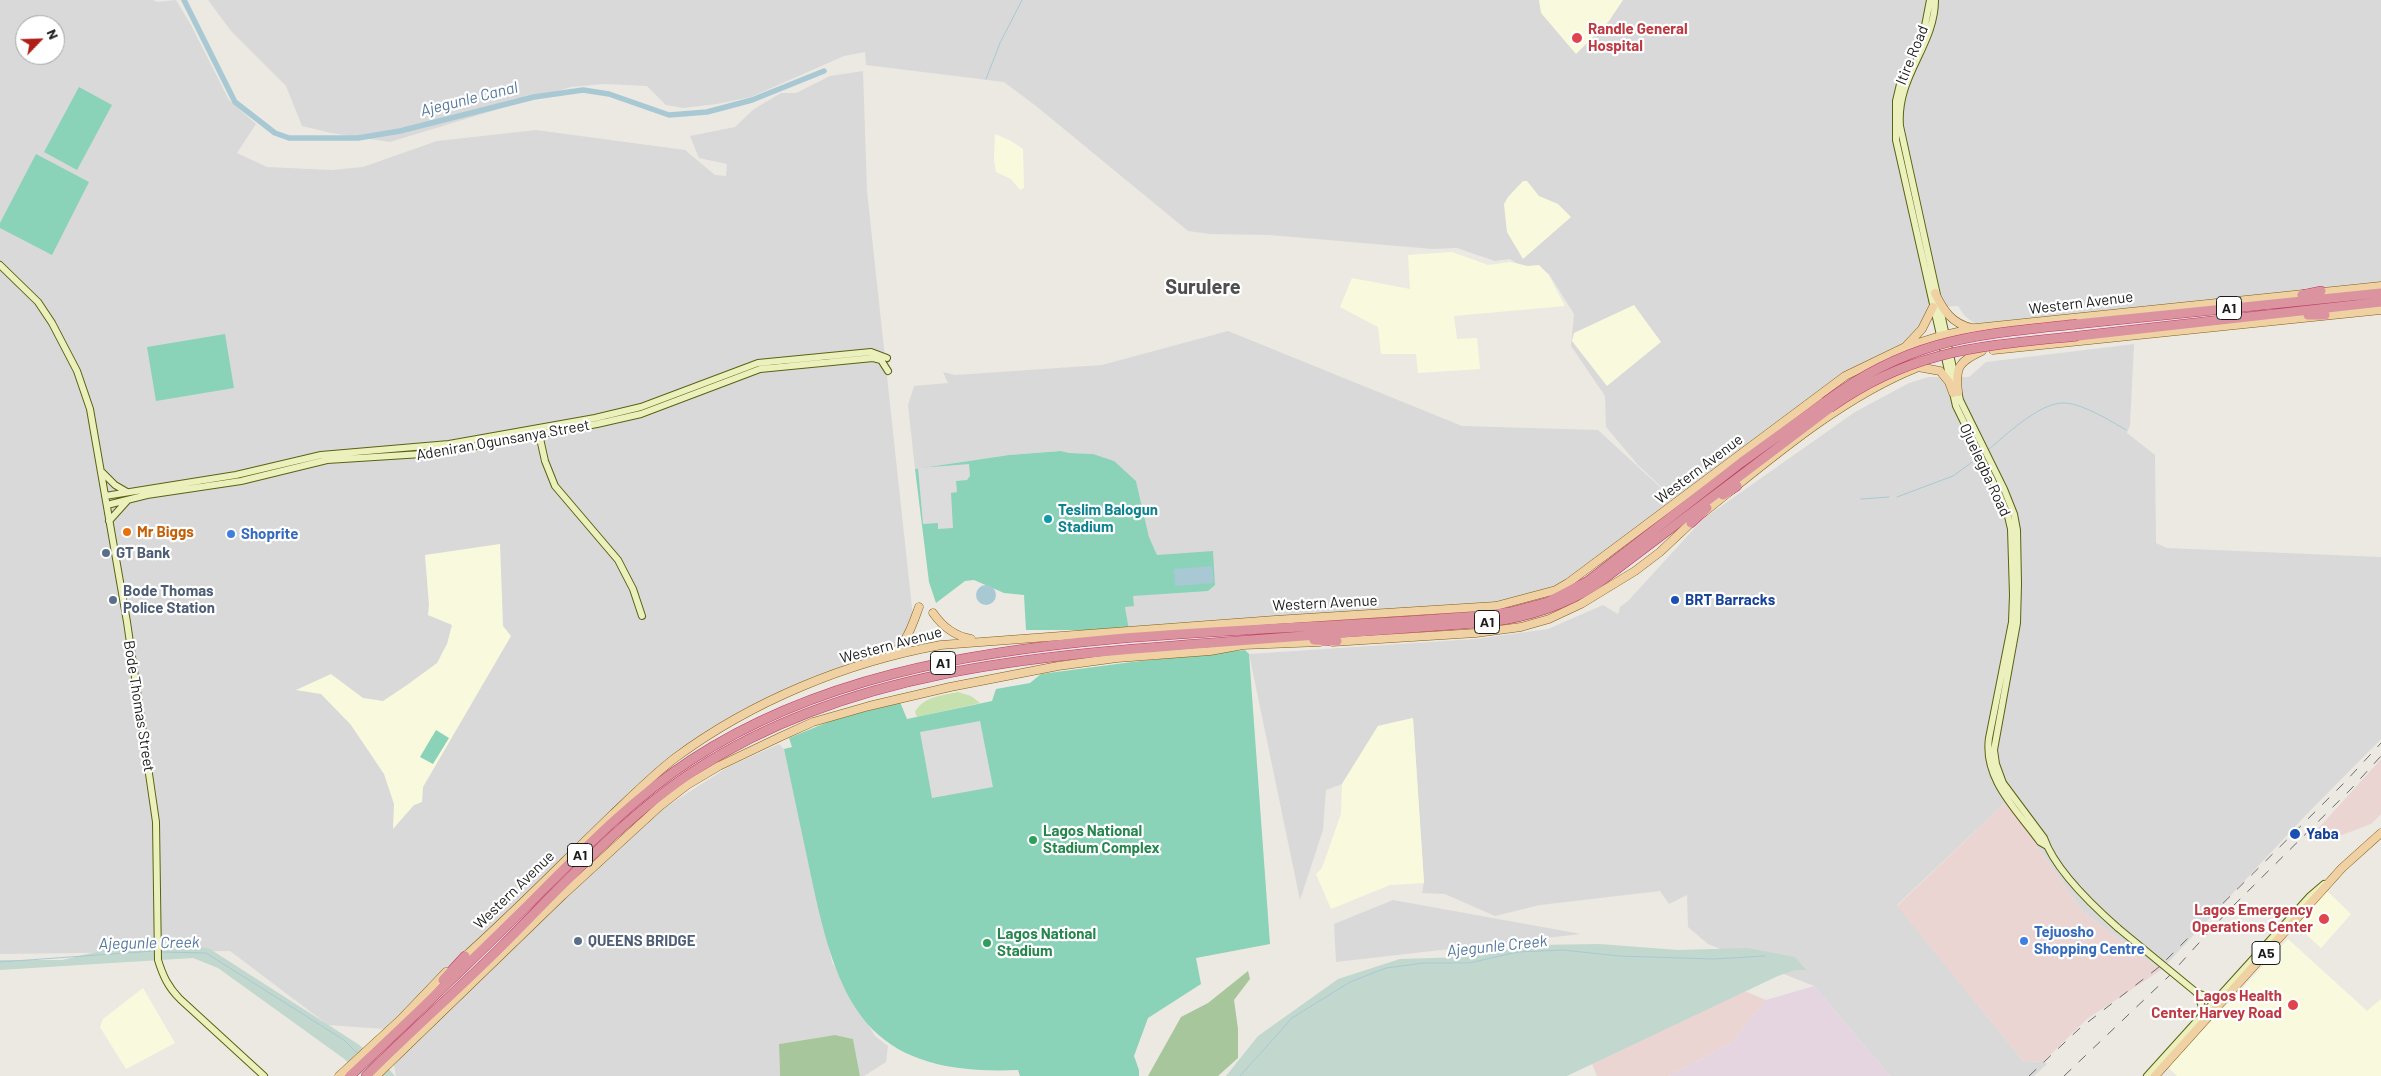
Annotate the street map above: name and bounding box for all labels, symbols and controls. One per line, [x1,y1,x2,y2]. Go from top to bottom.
north arrow [15,15,65,65]
place label: Randle General Hospital [1588,20,1688,55]
street label: Itire Road [1892,23,1932,87]
text: N [44,26,63,42]
marker: Randle General Hospital [1570,31,1584,45]
water label: Ajegunle Canal [418,78,520,120]
district label: Surulere [1165,275,1241,299]
street label: Western Avenue [2028,288,2134,318]
road number: A1 [2216,296,2242,320]
street label: Adeniran Ogunsanya Street [415,416,591,464]
street label: Ojuelegba Road [1956,421,2014,519]
street label: Western Avenue [1652,430,1746,508]
place label: Teslim Balogun Stadium [1058,501,1158,536]
marker: Teslim Balogun Stadium [1042,513,1054,525]
place label: Mr Biggs [137,523,194,541]
place label: Shoprite [241,525,298,543]
marker: Mr Biggs [121,526,133,538]
marker: Shoprite [225,528,237,540]
place label: GT Bank [116,544,170,562]
marker: GT Bank [100,547,112,559]
place label: Bode Thomas Police Station [123,582,215,617]
street label: Western Avenue [1272,591,1378,615]
place label: BRT Barracks [1685,591,1775,609]
marker: Bode Thomas Police Station [107,594,119,606]
marker: BRT Barracks [1669,594,1681,606]
road number: A1 [1474,610,1500,634]
street label: Western Avenue [838,623,944,667]
street label: Bode Thomas Street [120,639,158,773]
road number: A1 [930,651,956,674]
place label: Lagos National Stadium Complex [1043,822,1160,857]
place label: Yaba [2306,825,2339,843]
marker: Yaba [2288,827,2302,841]
marker: Lagos National Stadium Complex [1027,834,1039,846]
road number: A1 [568,844,592,866]
street label: Western Avenue [470,847,558,933]
place label: Lagos Emergency Operations Center [2192,901,2313,936]
marker: Lagos Emergency Operations Center [2317,912,2331,926]
place label: Tejuosho Shopping Centre [2034,923,2145,958]
place label: Lagos National Stadium [997,925,1096,960]
water label: Ajegunle Creek [1446,931,1548,961]
place label: QUEENS BRIDGE [588,932,695,950]
water label: Ajegunle Creek [98,933,200,953]
marker: QUEENS BRIDGE [572,935,584,947]
marker: Tejuosho Shopping Centre [2018,935,2030,947]
marker: Lagos National Stadium [981,937,993,949]
road number: A5 [2252,941,2280,964]
place label: Lagos Health Center Harvey Road [2151,987,2282,1022]
marker: Lagos Health Center Harvey Road [2286,998,2300,1012]

